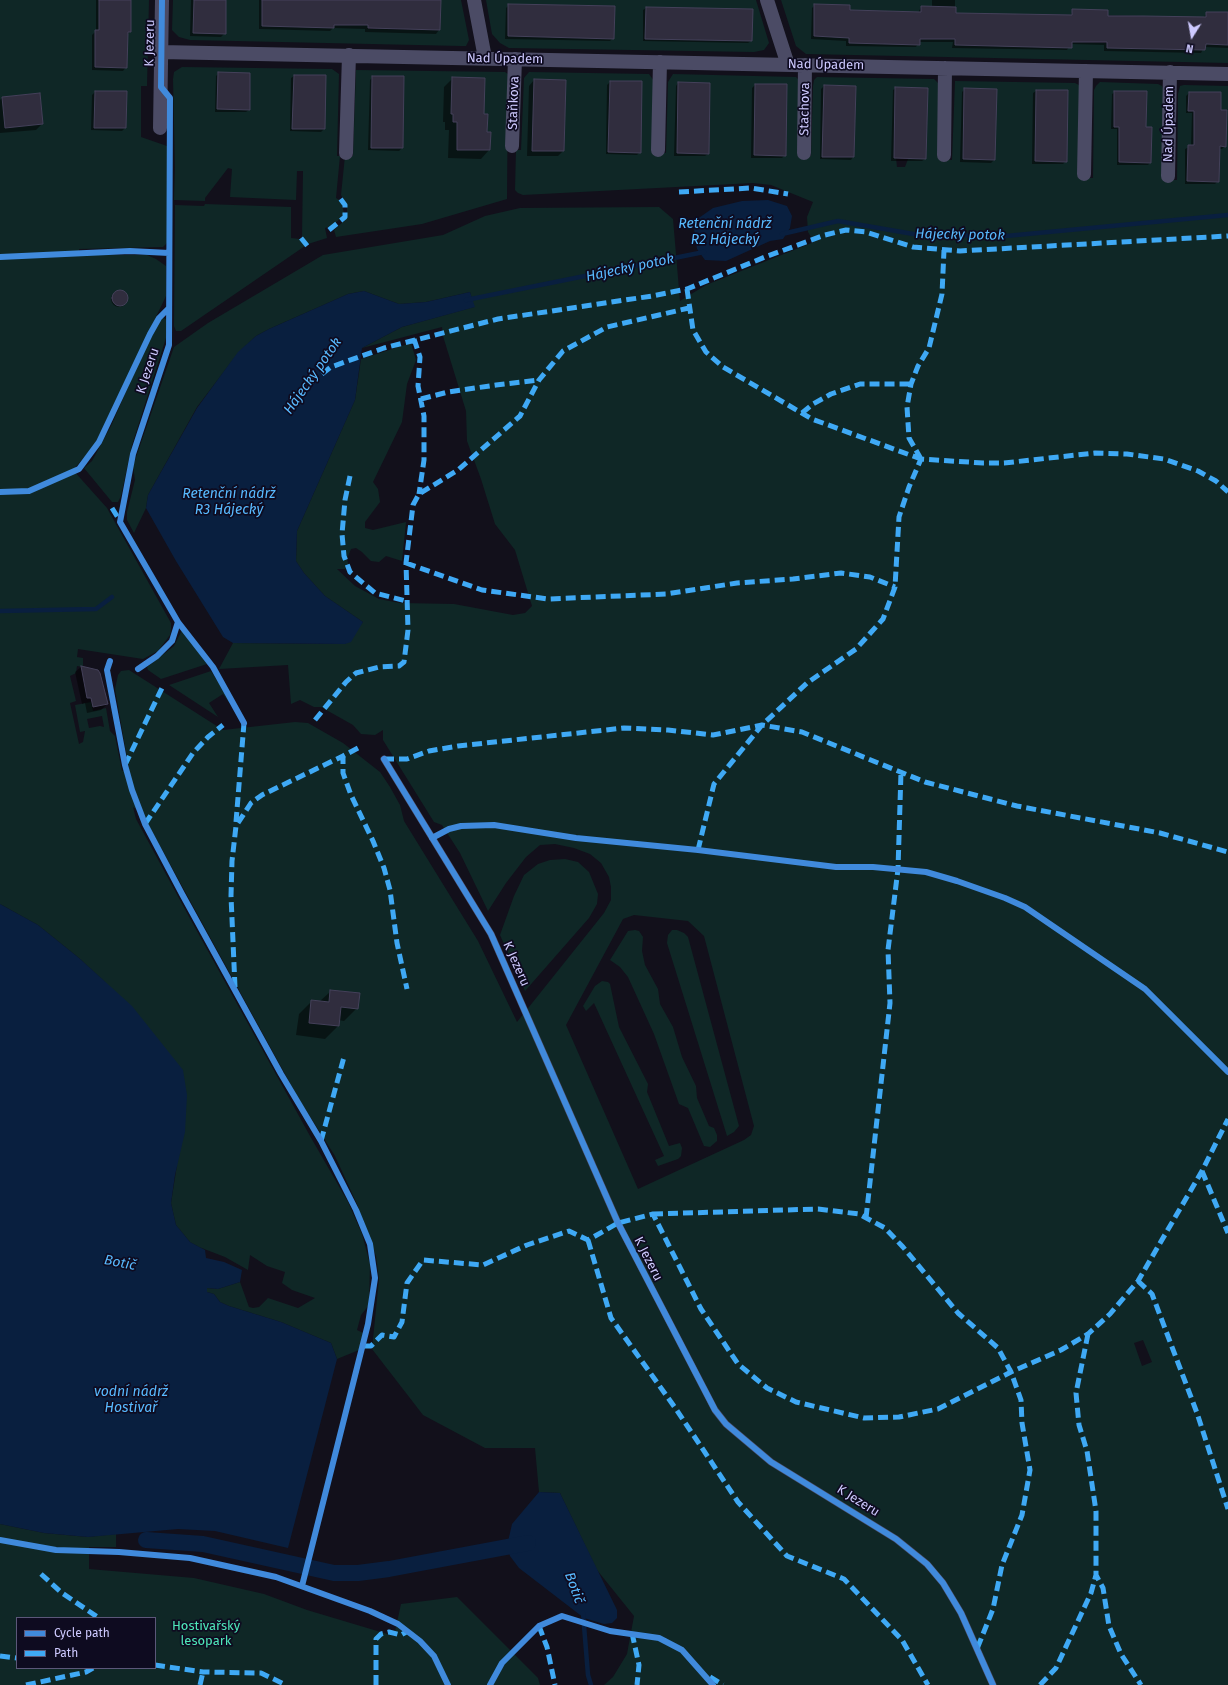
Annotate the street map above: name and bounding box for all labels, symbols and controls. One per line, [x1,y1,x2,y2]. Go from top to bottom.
north arrow [1172,16,1212,56]
street label: K Jezeru [142,19,158,67]
text: N [1185,41,1194,55]
street label: Nad Úpadem [467,51,543,67]
street label: Nad Úpadem [788,57,864,73]
street label: Staňkova [505,76,523,130]
street label: Stachova [797,82,813,136]
street label: Nad Úpadem [1161,86,1177,162]
water label: Retenční nádrž R2 Hájecký [678,216,772,248]
water label: Hájecký potok [915,226,1005,244]
water label: Hájecký potok [584,250,676,286]
water label: Hájecký potok [280,334,346,418]
street label: K Jezeru [133,346,163,396]
water label: Retenční nádrž R3 Hájecký [182,486,276,518]
street label: K Jezeru [499,939,533,989]
street label: K Jezeru [630,1234,666,1284]
water label: Botič [103,1252,137,1274]
water label: vodní nádrž Hostivař [94,1384,168,1416]
street label: K Jezeru [834,1482,882,1520]
water label: Botič [561,1570,587,1606]
legend [16,1617,156,1669]
park label: Hostivařský lesopark [172,1618,240,1649]
text: Cycle path [54,1626,110,1640]
text: Path [54,1646,78,1660]

